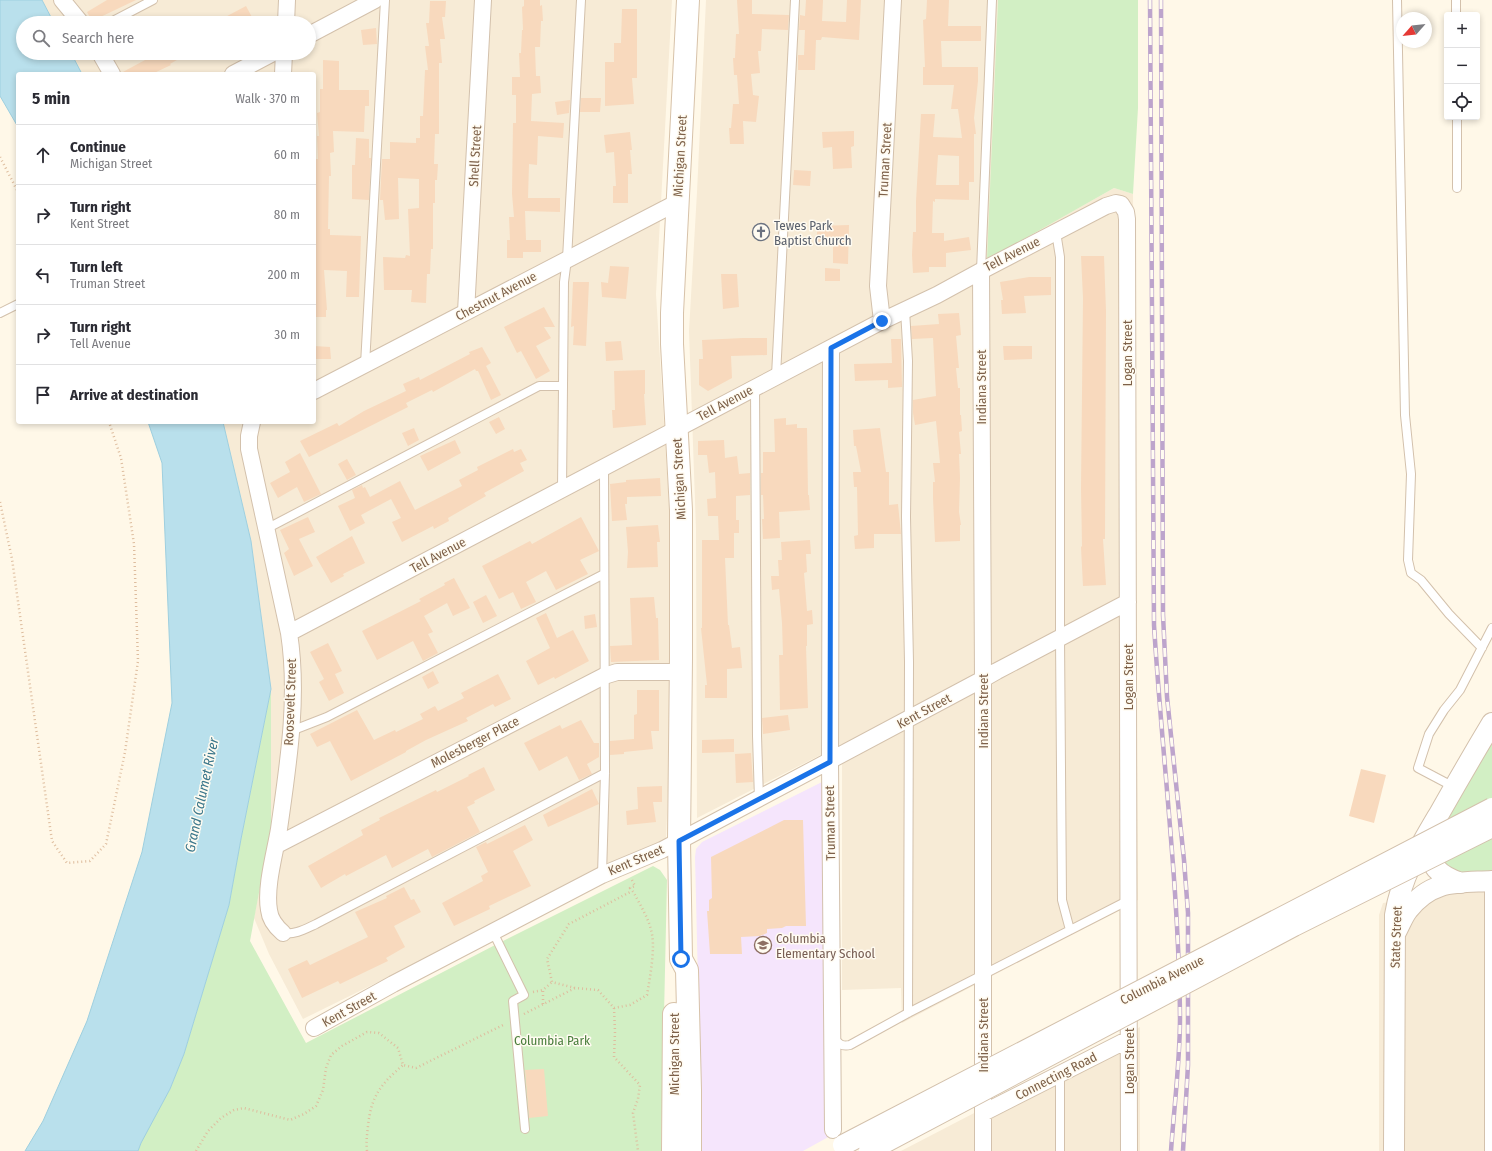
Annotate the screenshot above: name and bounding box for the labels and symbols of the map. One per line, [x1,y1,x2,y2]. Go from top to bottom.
north arrow [1396,12,1432,48]
street label: Michigan Street [670,114,690,198]
street label: Truman Street [876,121,894,198]
street label: Shell Street [466,124,484,187]
place label: Tewes Park Baptist Church [774,218,852,248]
church icon: Tewes Park Baptist Church [751,222,771,242]
street label: Tell Avenue [982,234,1042,274]
street label: Chestnut Avenue [453,268,539,324]
route end [873,312,891,330]
street label: Logan Street [1120,319,1135,386]
street label: Indiana Street [974,349,989,425]
street label: Tell Avenue [695,382,755,424]
street label: Michigan Street [669,437,689,521]
street label: Tell Avenue [408,534,468,576]
street label: Logan Street [1121,643,1136,710]
street label: Roosevelt Street [281,657,299,746]
street label: Indiana Street [976,673,991,749]
street label: Kent Street [894,690,954,732]
street label: Molesberger Place [428,713,522,771]
water label: Grand Calumet River [182,735,223,854]
street label: Truman Street [822,785,838,861]
street label: Kent Street [606,841,667,878]
street label: State Street [1387,905,1405,968]
place label: Columbia Elementary School [776,931,876,961]
school or university icon: Columbia Elementary School [753,935,773,955]
route start [672,950,690,968]
street label: Columbia Avenue [1118,952,1206,1008]
street label: Kent Street [319,988,379,1030]
street label: Indiana Street [976,997,991,1073]
street label: Michigan Street [667,1012,682,1095]
street label: Logan Street [1122,1027,1137,1094]
park label: Columbia Park [514,1033,591,1048]
street label: Connecting Road [1013,1049,1099,1103]

